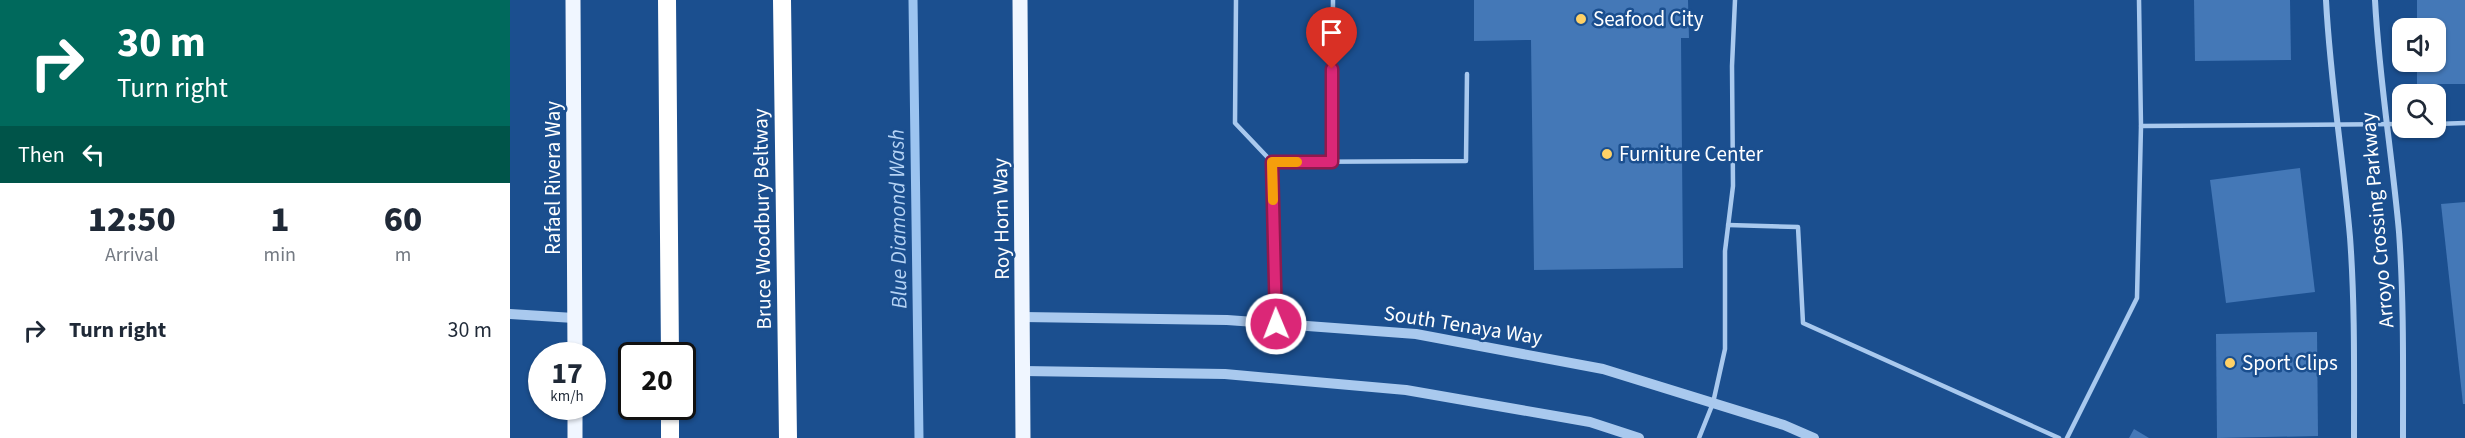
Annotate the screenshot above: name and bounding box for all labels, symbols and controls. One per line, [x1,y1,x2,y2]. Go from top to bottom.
place label: Seafood City [1593,4,1704,34]
pin [1306,7,1357,69]
marker: Seafood City [1574,12,1588,26]
text: 30 m [117,13,206,73]
icon: arrive [1315,16,1348,49]
map controls [2392,18,2446,138]
button: sound [2392,18,2446,72]
icon: right [18,24,96,102]
text: Turn right [117,69,228,108]
button: search [2392,84,2446,138]
street label: Rafael Rivera Way [538,101,568,255]
street label: Bruce Woodbury Beltway [745,108,779,330]
street label: Arroyo Crossing Parkway [2353,111,2401,329]
water label: Blue Diamond Wash [880,129,916,309]
icon: left [77,138,110,171]
text: Then [18,139,65,171]
place label: Furniture Center [1619,139,1764,169]
marker: Furniture Center [1600,147,1614,161]
street label: Roy Horn Way [985,158,1017,280]
text: 12:50 [88,194,176,245]
text: 1 [270,194,289,245]
text: 60 [384,194,422,245]
text: Arrival [105,241,159,269]
text: min [264,241,296,269]
text: m [395,241,411,269]
position arrow [1244,292,1308,356]
street label: South Tenaya Way [1382,298,1544,352]
icon: right [18,314,51,347]
text: Turn right [69,314,166,346]
text: 30 m [447,314,492,346]
speed limit sign: 20 [618,342,696,420]
place label: Sport Clips [2242,348,2338,378]
text: 17 [551,352,583,395]
marker: Sport Clips [2223,356,2237,370]
text: km/h [550,386,584,407]

